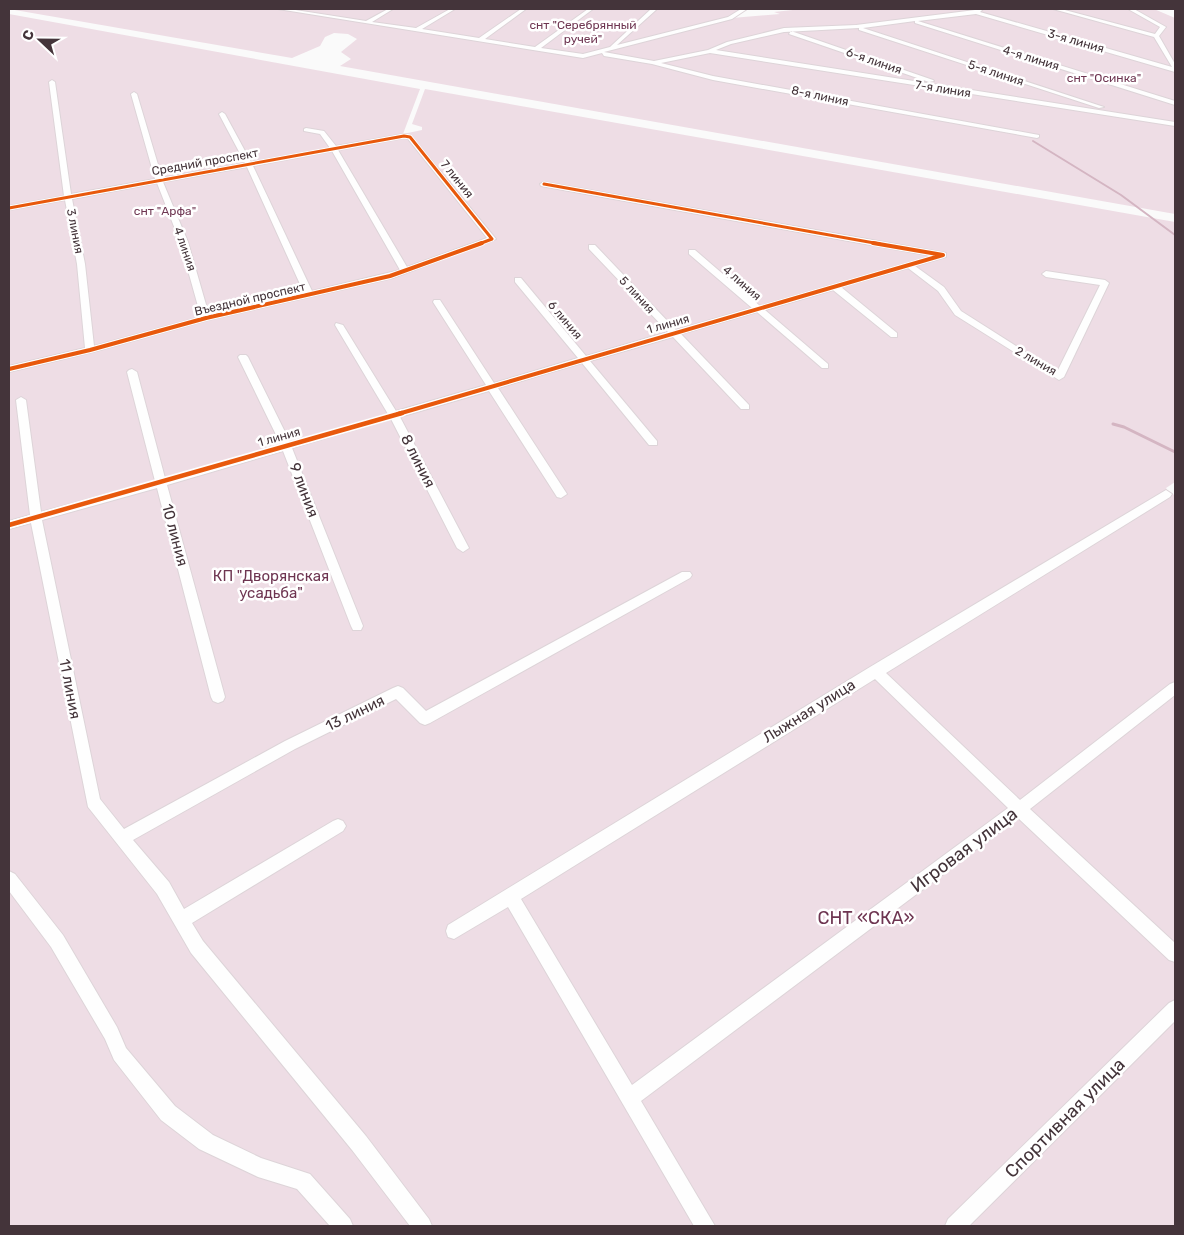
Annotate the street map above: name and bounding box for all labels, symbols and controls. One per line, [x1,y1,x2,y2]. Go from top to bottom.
north arrow [15,15,65,65]
park label: снт "Серебрянный ручей" [529,18,637,46]
street label: 3-я линия [1046,26,1106,56]
text: С [19,27,38,43]
street label: 4-я линия [1001,43,1061,73]
street label: 6-я линия [844,45,904,77]
street label: 5-я линия [966,57,1026,89]
park label: снт "Осинка" [1067,71,1141,85]
street label: 7-я линия [914,78,972,100]
street label: 8-я линия [790,83,850,109]
street label: Средний проспект [151,146,259,178]
street label: 7 линия [438,157,476,201]
park label: снт "Арфа" [134,204,196,218]
street label: 3 линия [64,207,86,255]
street label: 4 линия [171,225,199,273]
street label: 4 линия [720,263,764,303]
street label: 5 линия [616,274,658,316]
street label: Въездной проспект [193,279,307,319]
street label: 6 линия [545,298,585,342]
street label: 1 линия [645,311,691,337]
street label: 2 линия [1013,344,1059,378]
street label: 1 линия [256,424,302,450]
street label: 8 линия [397,431,439,491]
street label: 9 линия [285,460,323,520]
street label: 10 линия [158,502,192,568]
park label: КП "Дворянская усадьба" [213,567,329,602]
street label: 11 линия [55,657,85,721]
street label: Лыжная улица [759,675,859,747]
street label: 13 линия [323,691,387,735]
street label: Игровая улица [906,803,1022,897]
park label: СНТ «СКА» [817,907,915,929]
street label: Спортивная улица [1000,1053,1130,1183]

